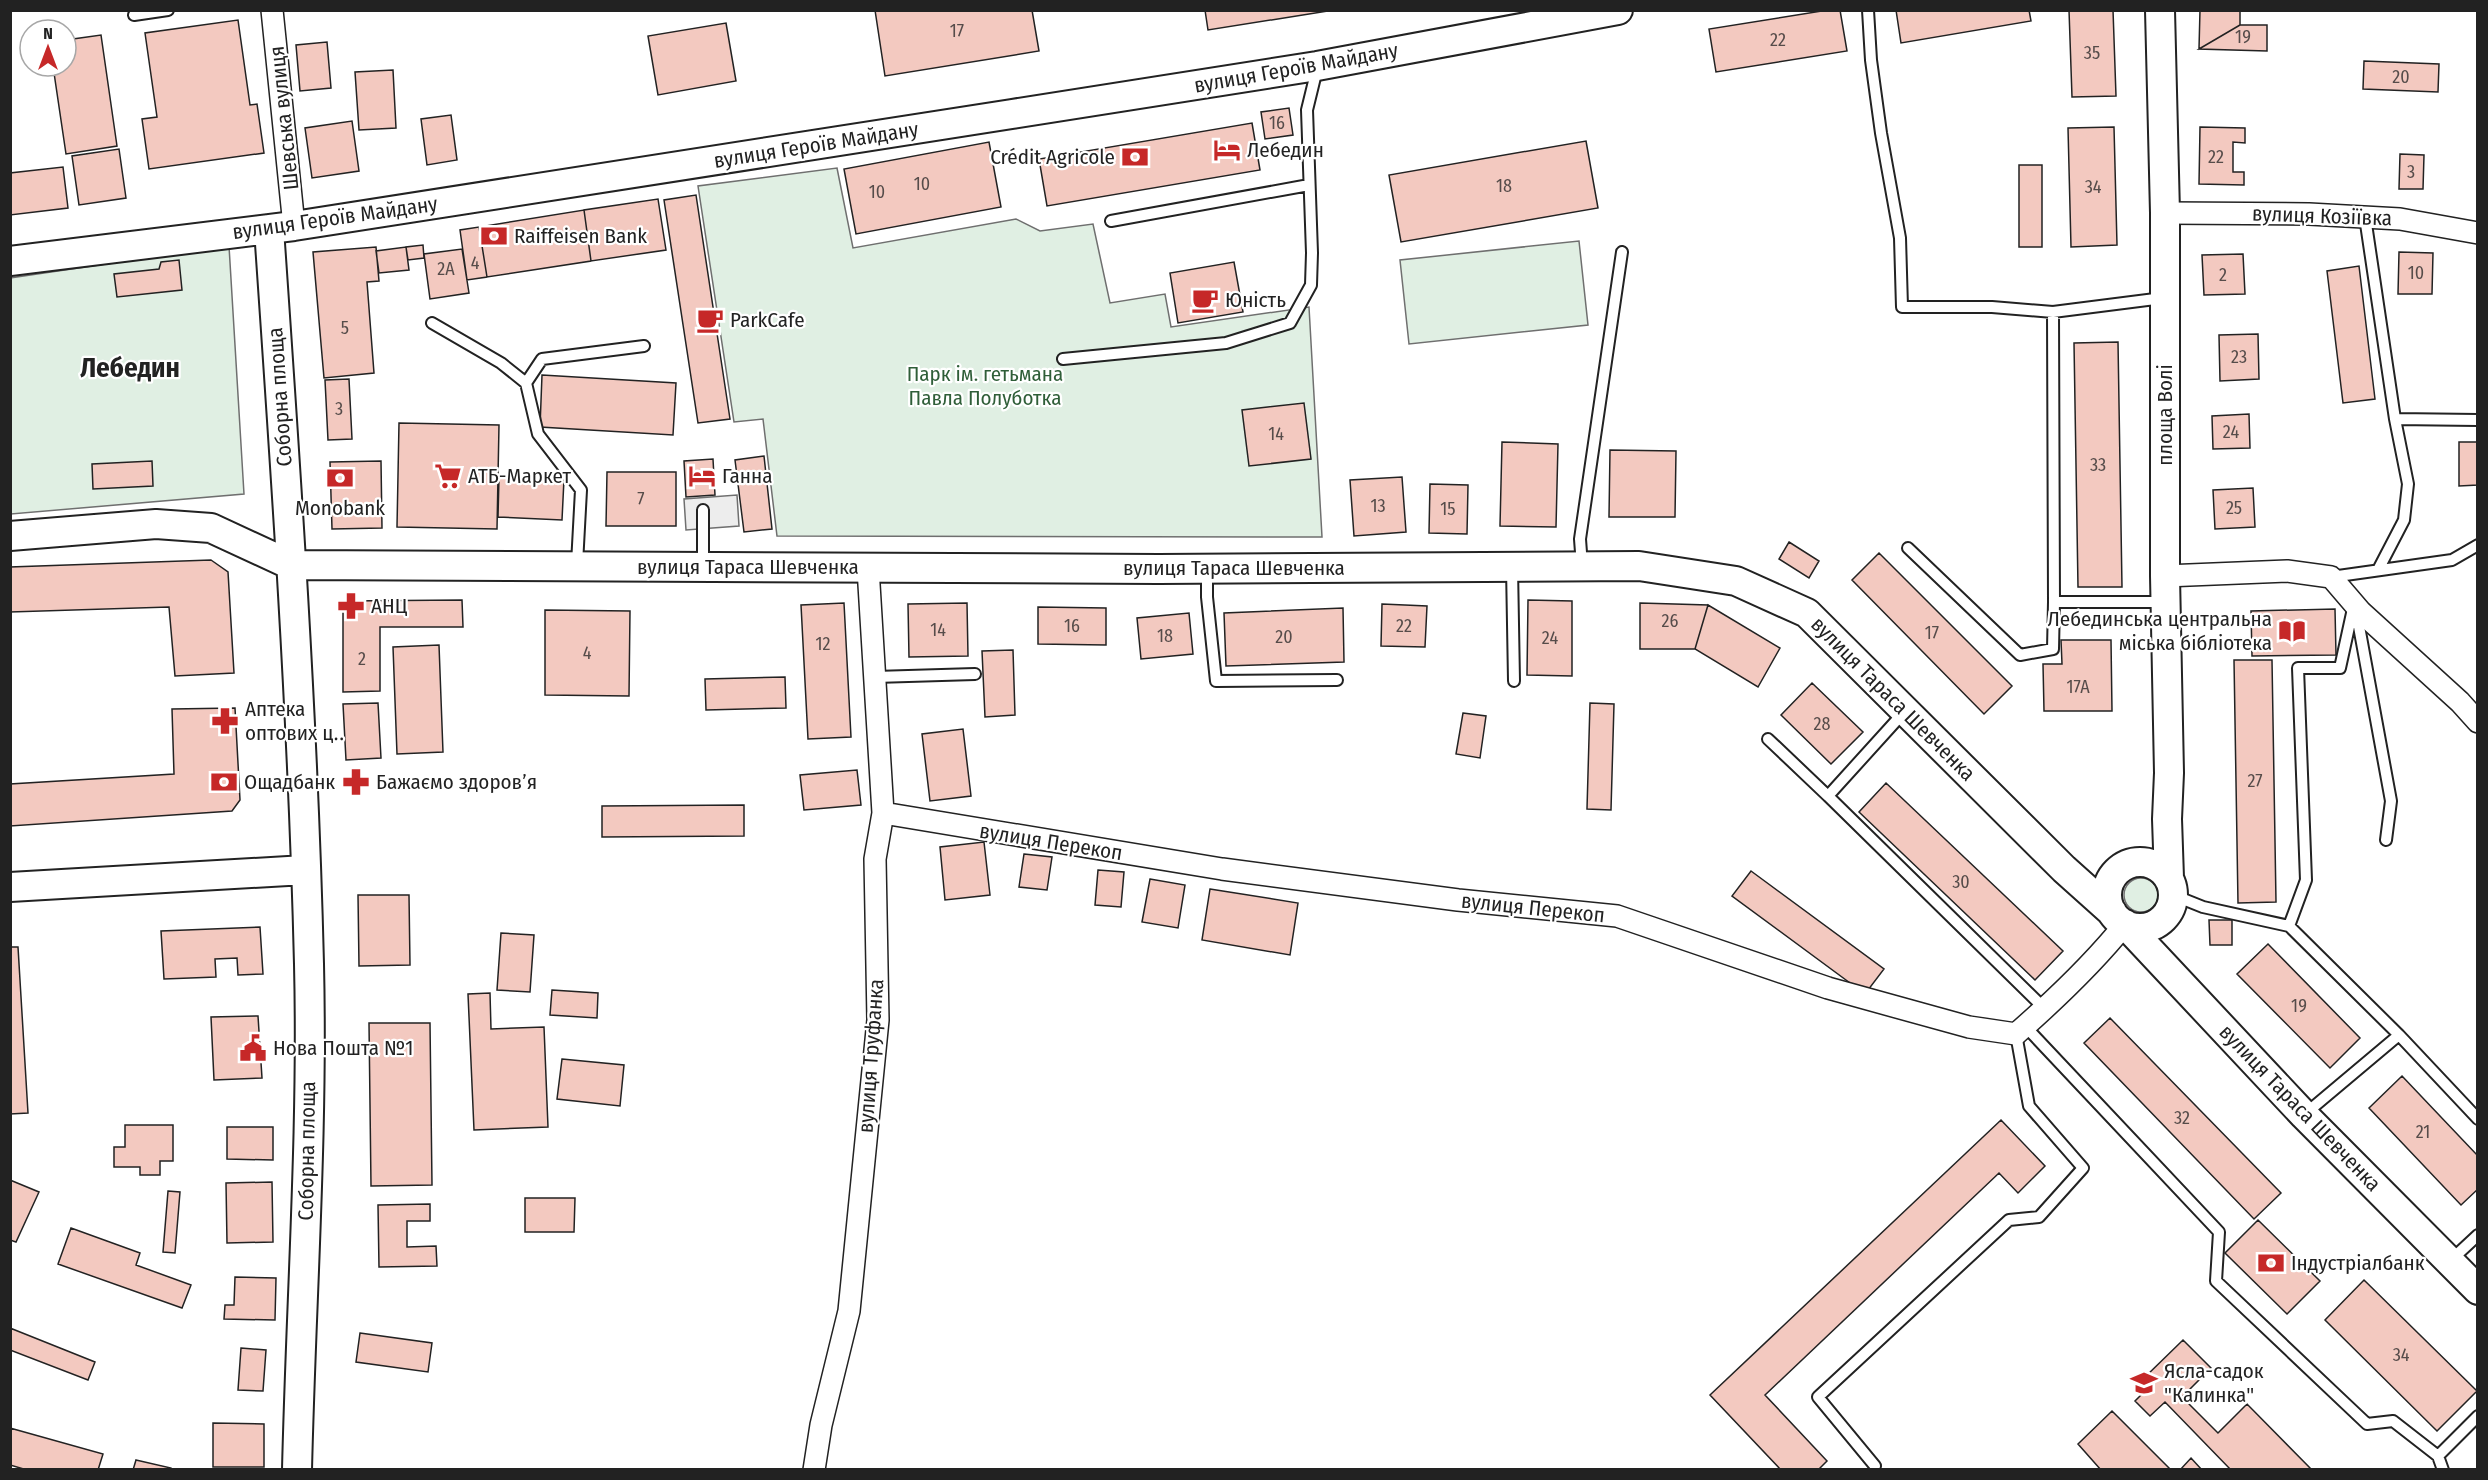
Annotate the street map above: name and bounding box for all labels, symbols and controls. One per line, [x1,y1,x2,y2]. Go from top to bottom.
north arrow [18,18,78,78]
house number: 17 [950,20,964,42]
text: N [43,24,53,43]
house number: 19 [2235,26,2251,48]
house number: 22 [1770,29,1786,51]
street label: вулиця Героїв Майдану [1192,37,1401,99]
house number: 35 [2084,42,2100,64]
street label: Шевська вулиця [264,45,304,191]
house number: 20 [2392,66,2410,88]
house number: 16 [1269,112,1285,134]
street label: вулиця Героїв Майдану [712,116,921,174]
hotel icon: Лебедин [1212,135,1242,165]
place label: Лебедин [1247,137,1324,163]
bank icon: Crédit Agricole [1120,142,1150,172]
place label: Crédit Agricole [990,144,1115,170]
house number: 22 [2208,146,2224,168]
house number: 3 [2407,161,2415,183]
house number: 10 [914,173,930,195]
house number: 18 [1496,175,1512,197]
house number: 34 [2085,176,2102,198]
house number: 10 [869,181,885,203]
street label: вулиця Героїв Майдану [231,191,440,245]
street label: вулиця Козіївка [2252,201,2392,231]
bank icon: Raiffeisen Bank [479,221,509,251]
place label: Raiffeisen Bank [514,223,647,249]
house number: 4 [471,252,480,274]
house number: 2А [437,258,455,280]
house number: 10 [2408,262,2424,284]
house number: 2 [2219,264,2227,286]
cafe icon: Юність [1190,285,1220,315]
place label: Юність [1225,287,1286,313]
cafe icon: ParkCafe [695,305,725,335]
place label: ParkCafe [730,307,805,333]
house number: 5 [341,317,349,339]
street label: Соборна площа [262,327,298,467]
house number: 23 [2231,346,2247,368]
district label: Лебедин [80,352,180,384]
park label: Парк ім. гетьмана Павла Полуботка [907,361,1063,411]
street label: площа Волі [2152,364,2178,466]
house number: 3 [335,398,343,420]
house number: 24 [2223,421,2239,443]
house number: 14 [1268,423,1284,445]
house number: 33 [2090,454,2106,476]
supermarket icon: АТБ-Маркет [433,461,463,491]
hotel icon: Ганна [687,461,717,491]
bank icon: Monobank [325,463,355,493]
place label: АТБ-Маркет [468,463,571,489]
place label: Ганна [722,463,773,489]
house number: 7 [637,488,645,510]
place label: Monobank [295,495,385,521]
house number: 13 [1370,495,1386,517]
house number: 25 [2226,497,2242,519]
house number: 15 [1440,498,1456,520]
street label: вулиця Тараса Шевченка [637,554,859,580]
street label: вулиця Тараса Шевченка [1123,555,1345,581]
pharmacy icon: АНЦ [336,591,366,621]
place label: АНЦ [371,593,408,619]
place label: Лебединська центральна міська бібліотека [2047,606,2272,656]
house number: 26 [1662,610,1679,632]
street label: вулиця Тараса Шевченка [1805,611,1981,787]
house number: 16 [1064,615,1080,637]
house number: 22 [1396,615,1412,637]
library icon: Лебединська центральна міська бібліотека [2277,616,2307,646]
house number: 14 [930,619,946,641]
house number: 17 [1925,622,1939,644]
house number: 18 [1157,625,1173,647]
house number: 20 [1275,626,1293,648]
house number: 24 [1542,627,1558,649]
house number: 12 [816,633,831,655]
house number: 4 [583,642,592,664]
house number: 2 [358,648,366,670]
house number: 17А [2066,676,2090,698]
place label: Аптека оптових ц‥ [245,696,345,746]
pharmacy icon: Аптека оптових ц‥ [210,706,240,736]
house number: 28 [1814,713,1830,735]
bank icon: Ощадбанк [209,767,239,797]
pharmacy icon: Бажаємо здоровʼя [341,767,371,797]
place label: Ощадбанк [244,769,335,795]
place label: Бажаємо здоровʼя [376,769,537,795]
house number: 27 [2247,770,2263,792]
street label: вулиця Перекоп [978,818,1124,866]
house number: 30 [1952,871,1970,893]
street label: вулиця Перекоп [1460,888,1606,928]
street label: вулиця Труфанка [853,978,889,1134]
house number: 19 [2291,995,2307,1017]
street label: вулиця Тараса Шевченка [2214,1019,2386,1197]
public building icon: Нова Пошта №1 [238,1033,268,1063]
place label: Нова Пошта №1 [273,1035,413,1061]
street label: Соборна площа [293,1081,321,1221]
house number: 32 [2174,1107,2190,1129]
house number: 21 [2416,1121,2430,1143]
bank icon: Індустріалбанк [2256,1248,2286,1278]
place label: Індустріалбанк [2291,1250,2425,1276]
house number: 34 [2393,1344,2410,1366]
place label: Ясла-садок "Калинка" [2164,1358,2264,1408]
school or university icon: Ясла-садок "Калинка" [2129,1368,2159,1398]

